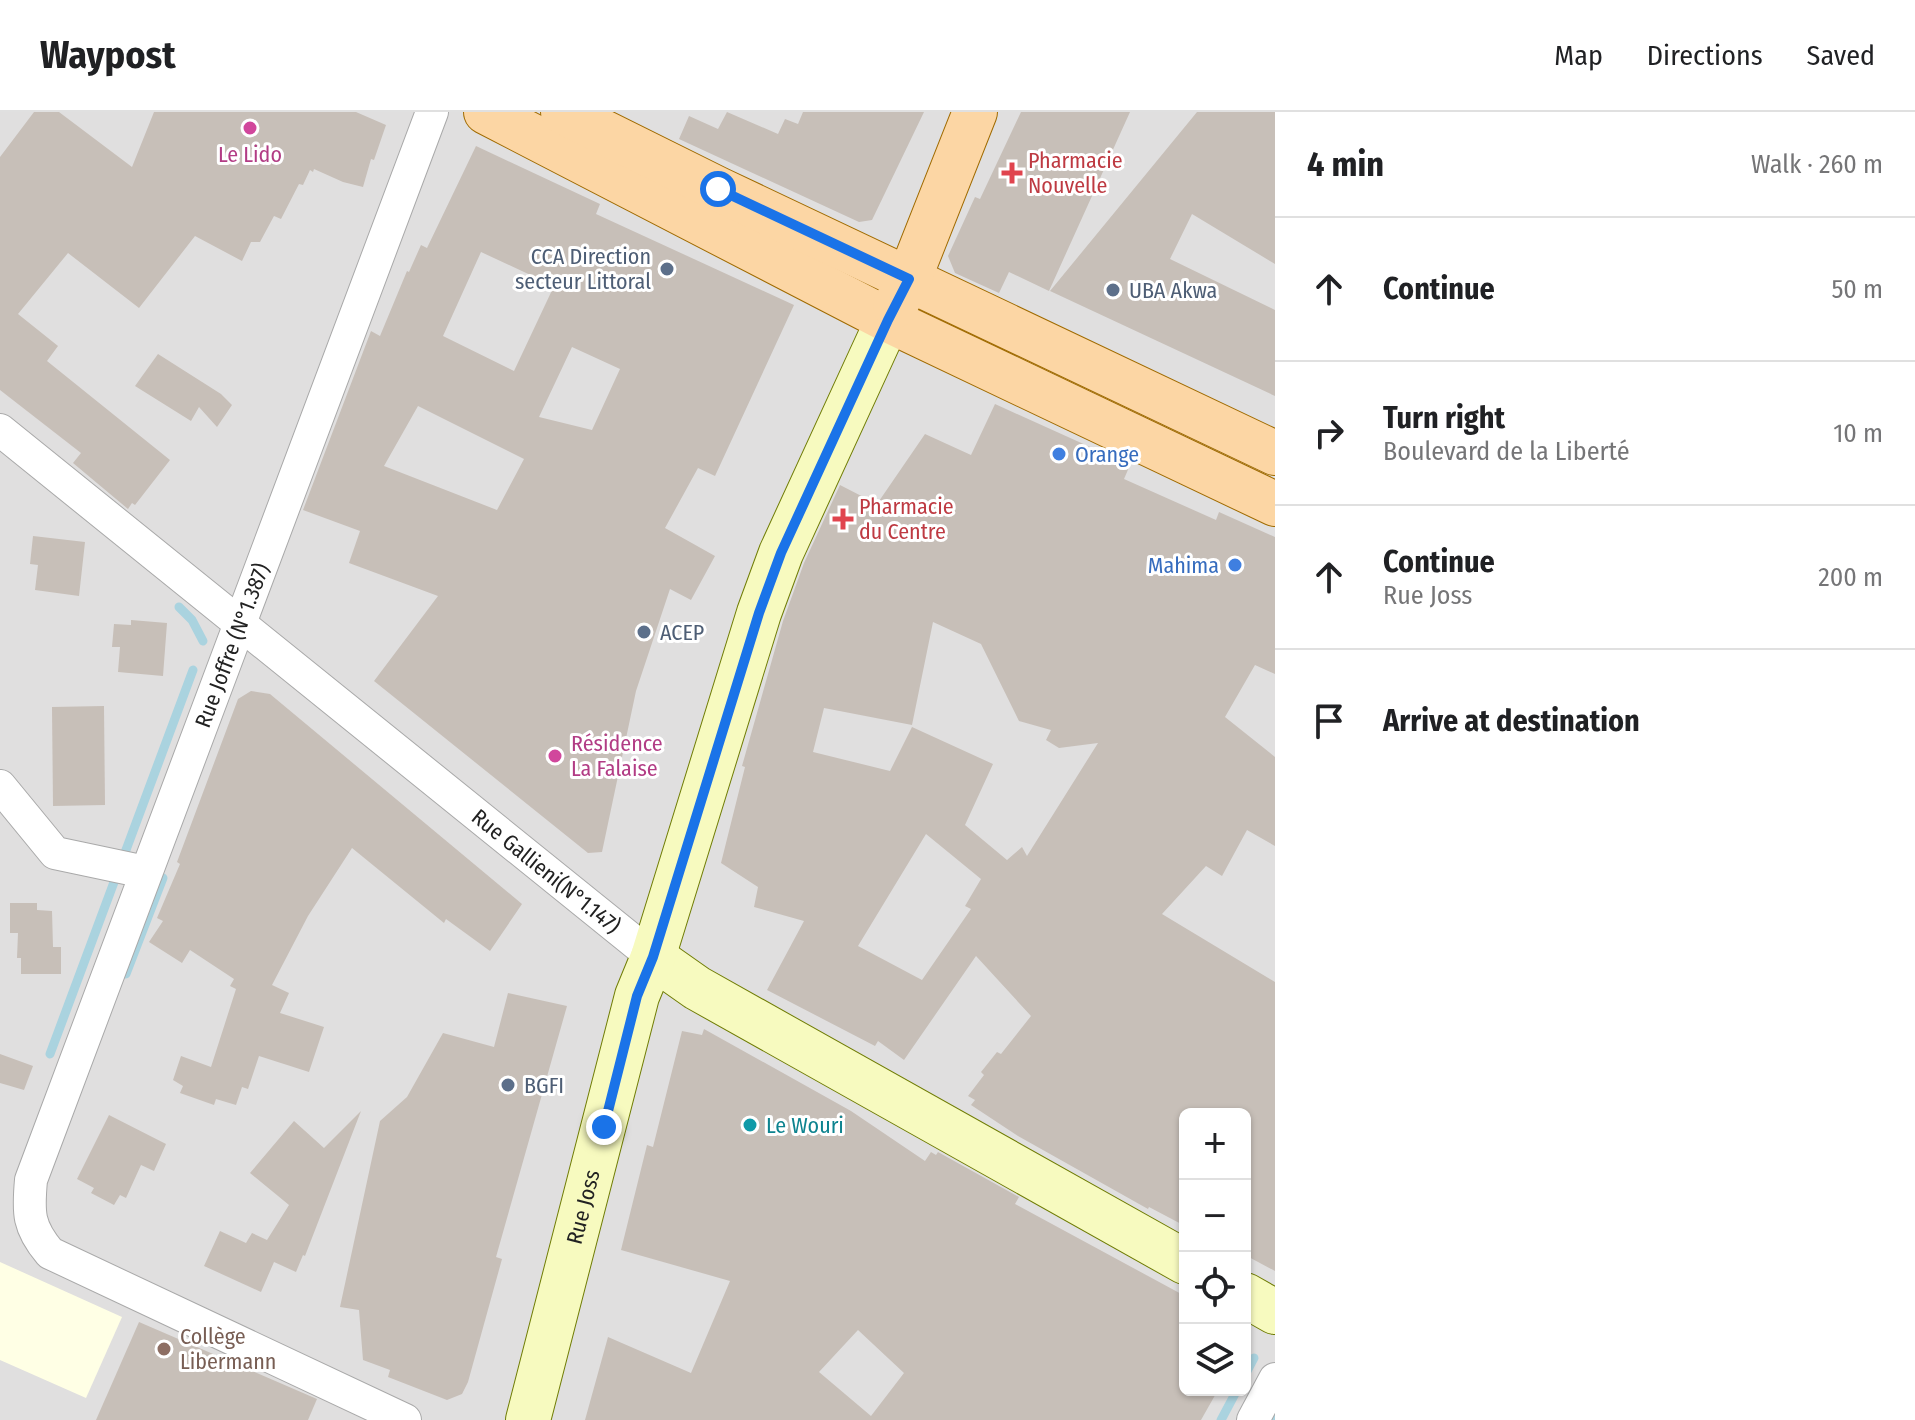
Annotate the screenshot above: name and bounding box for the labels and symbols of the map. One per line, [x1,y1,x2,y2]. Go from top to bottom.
marker: Le Lido [241,119,259,137]
place label: Le Lido [218,141,282,168]
place label: Pharmacie Nouvelle [1028,147,1123,199]
marker: Pharmacie Nouvelle [1003,164,1021,182]
route start [700,171,736,207]
place label: CCA Direction secteur Littoral [515,243,651,295]
marker: CCA Direction secteur Littoral [658,260,676,278]
place label: UBA Akwa [1129,277,1217,304]
marker: UBA Akwa [1104,281,1122,299]
place label: Orange [1075,441,1139,468]
marker: Orange [1050,445,1068,463]
place label: Pharmacie du Centre [859,493,954,545]
marker: Pharmacie du Centre [834,510,852,528]
place label: Mahima [1148,552,1219,579]
marker: Mahima [1226,556,1244,574]
street label: Rue Joffre (N°1.387) [189,559,275,731]
place label: ACEP [660,619,704,646]
marker: ACEP [635,623,653,641]
place label: Résidence La Falaise [571,730,663,782]
marker: Résidence La Falaise [546,747,564,765]
street label: Rue Gallieni(N°1.147) [466,803,626,939]
place label: BGFI [524,1072,564,1099]
marker: BGFI [499,1076,517,1094]
route end [586,1109,622,1145]
place label: Le Wouri [766,1112,844,1139]
marker: Le Wouri [741,1116,759,1134]
street label: Rue Joss [560,1167,605,1247]
place label: Collège Libermann [180,1323,276,1375]
marker: Collège Libermann [155,1340,173,1358]

